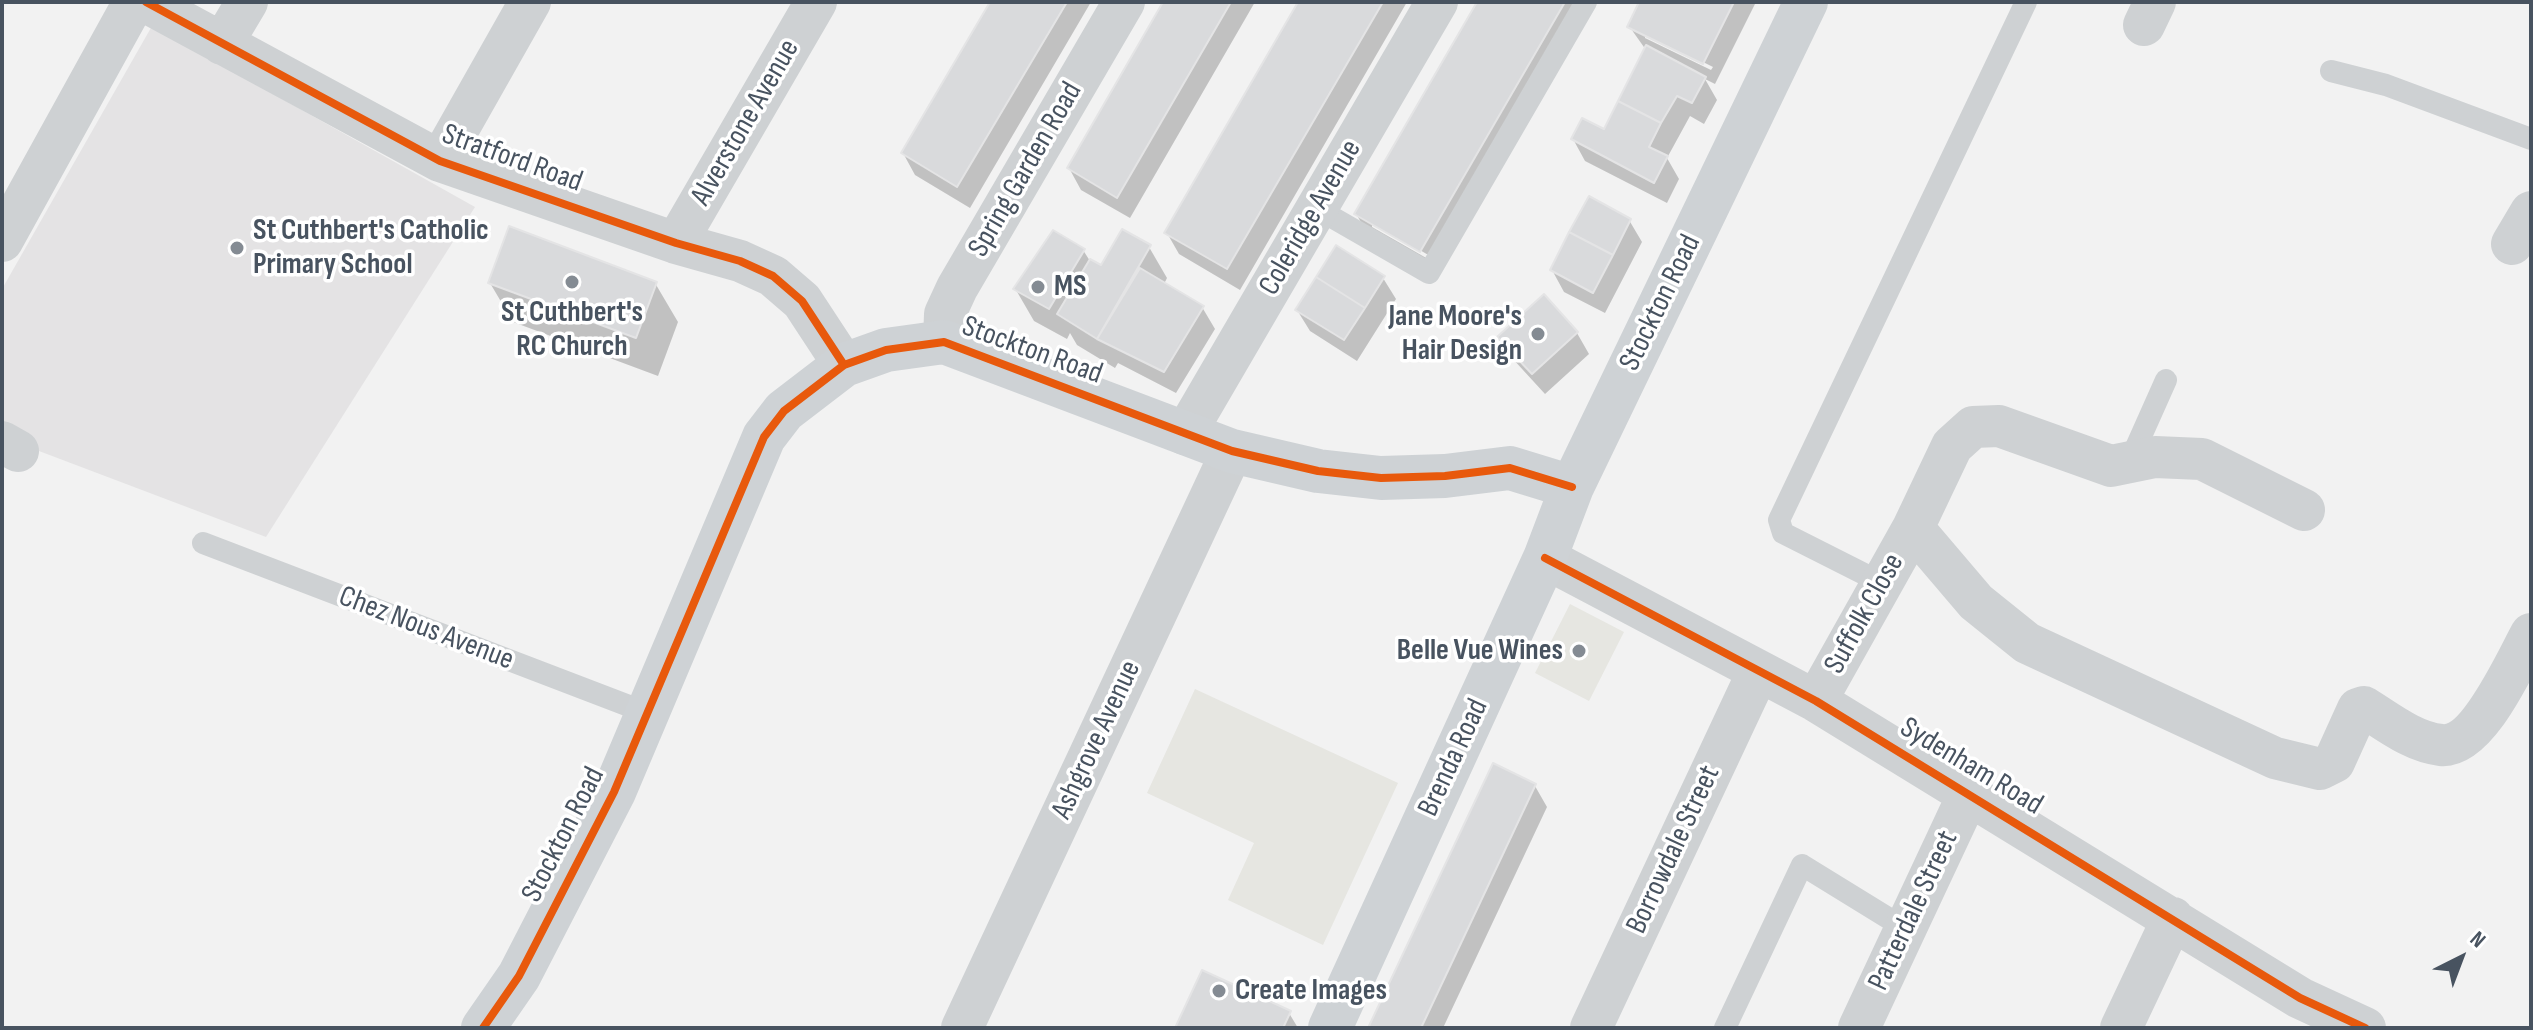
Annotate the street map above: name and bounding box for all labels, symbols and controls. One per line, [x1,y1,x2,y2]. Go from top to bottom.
street label: Alverstone Avenue [684,34,808,212]
street label: Spring Garden Road [961,76,1091,264]
street label: Stratford Road [437,117,587,201]
street label: Coleridge Avenue [1252,134,1370,302]
place label: St Cuthbert's Catholic Primary School [253,213,489,284]
street label: Stockton Road [1613,229,1709,377]
marker: St Cuthbert's Catholic Primary School [228,239,246,257]
place label: MS [1054,269,1086,305]
marker: St Cuthbert's RC Church [563,273,581,291]
marker: MS [1029,278,1047,296]
place label: St Cuthbert's RC Church [501,295,643,366]
place label: Jane Moore's Hair Design [1388,299,1522,370]
street label: Stockton Road [957,309,1107,393]
marker: Jane Moore's Hair Design [1529,325,1547,343]
street label: Suffolk Close [1817,548,1913,680]
street label: Chez Nous Avenue [334,579,518,679]
place label: Belle Vue Wines [1397,633,1563,669]
marker: Belle Vue Wines [1570,642,1588,660]
street label: Ashgrove Avenue [1045,655,1149,825]
street label: Brenda Road [1411,694,1497,822]
street label: Sydenham Road [1893,710,2049,824]
street label: Borrowdale Street [1619,760,1729,940]
street label: Stockton Road [515,761,613,909]
street label: Patterdale Street [1861,826,1967,996]
north arrow [2421,918,2501,998]
text: N [2464,926,2491,954]
place label: Create Images [1235,973,1387,1009]
marker: Create Images [1210,982,1228,1000]

